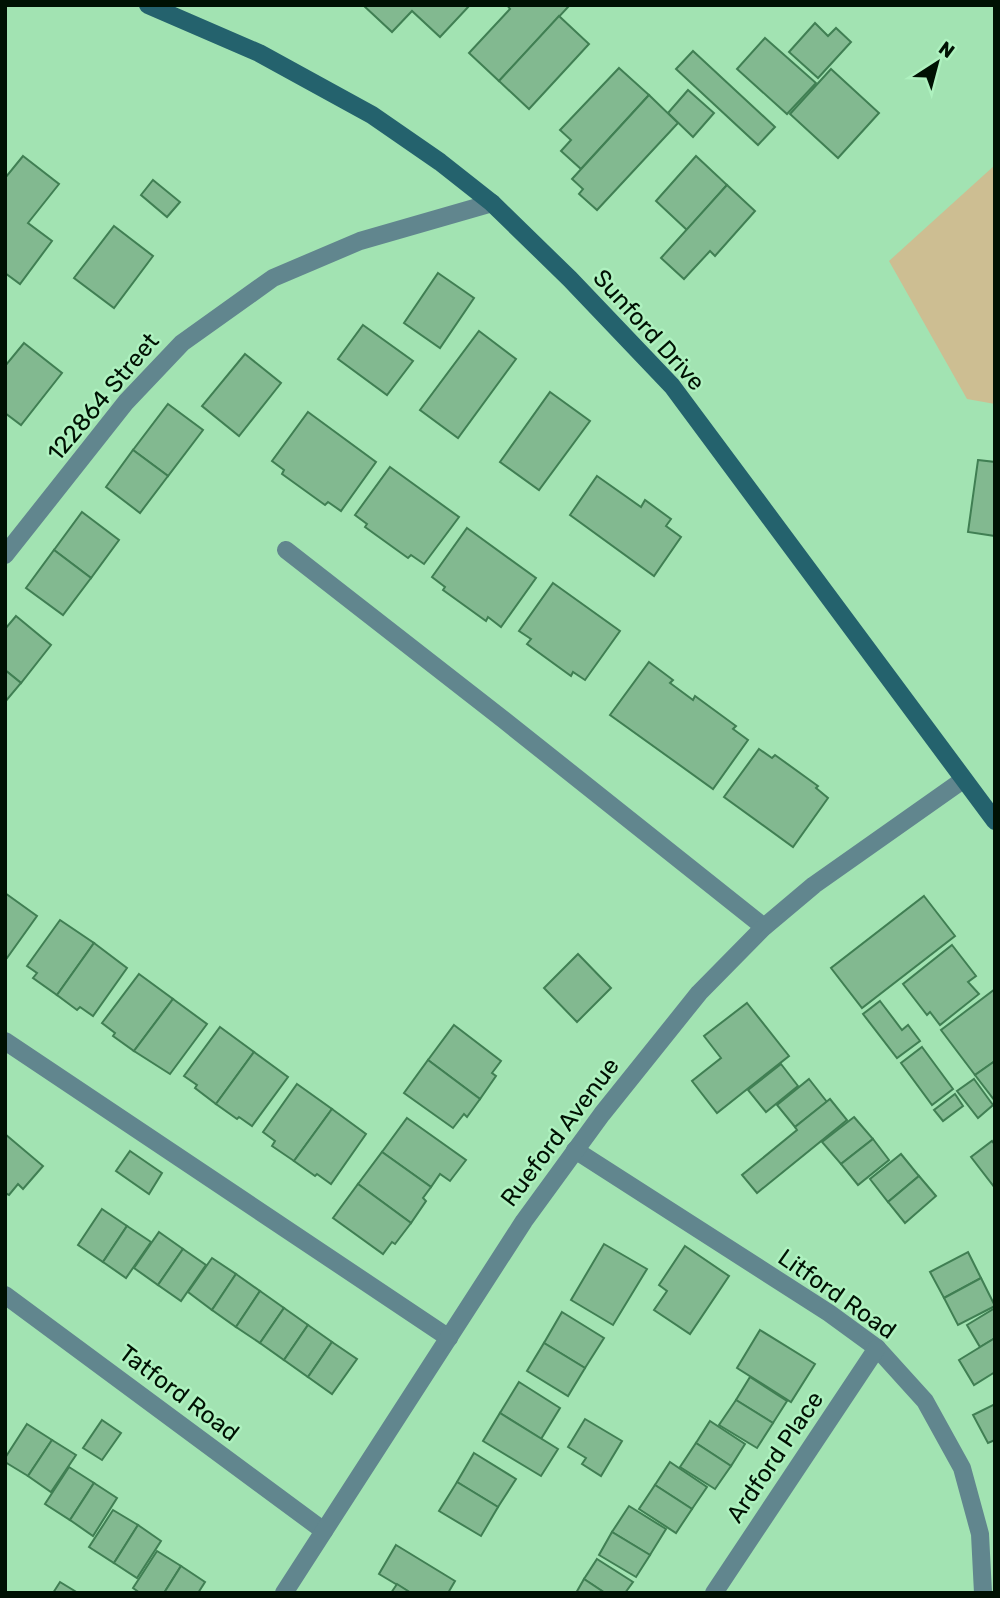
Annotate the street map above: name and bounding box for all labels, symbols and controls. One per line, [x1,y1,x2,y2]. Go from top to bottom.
north arrow [902,28,972,98]
text: N [934,36,959,63]
street label: Sunford Drive [587,264,711,396]
street label: 122864 Street [41,327,165,467]
street label: Rueford Avenue [495,1052,625,1212]
street label: Litford Road [773,1243,901,1345]
street label: Tatford Road [114,1339,244,1447]
street label: Ardford Place [721,1386,829,1528]

